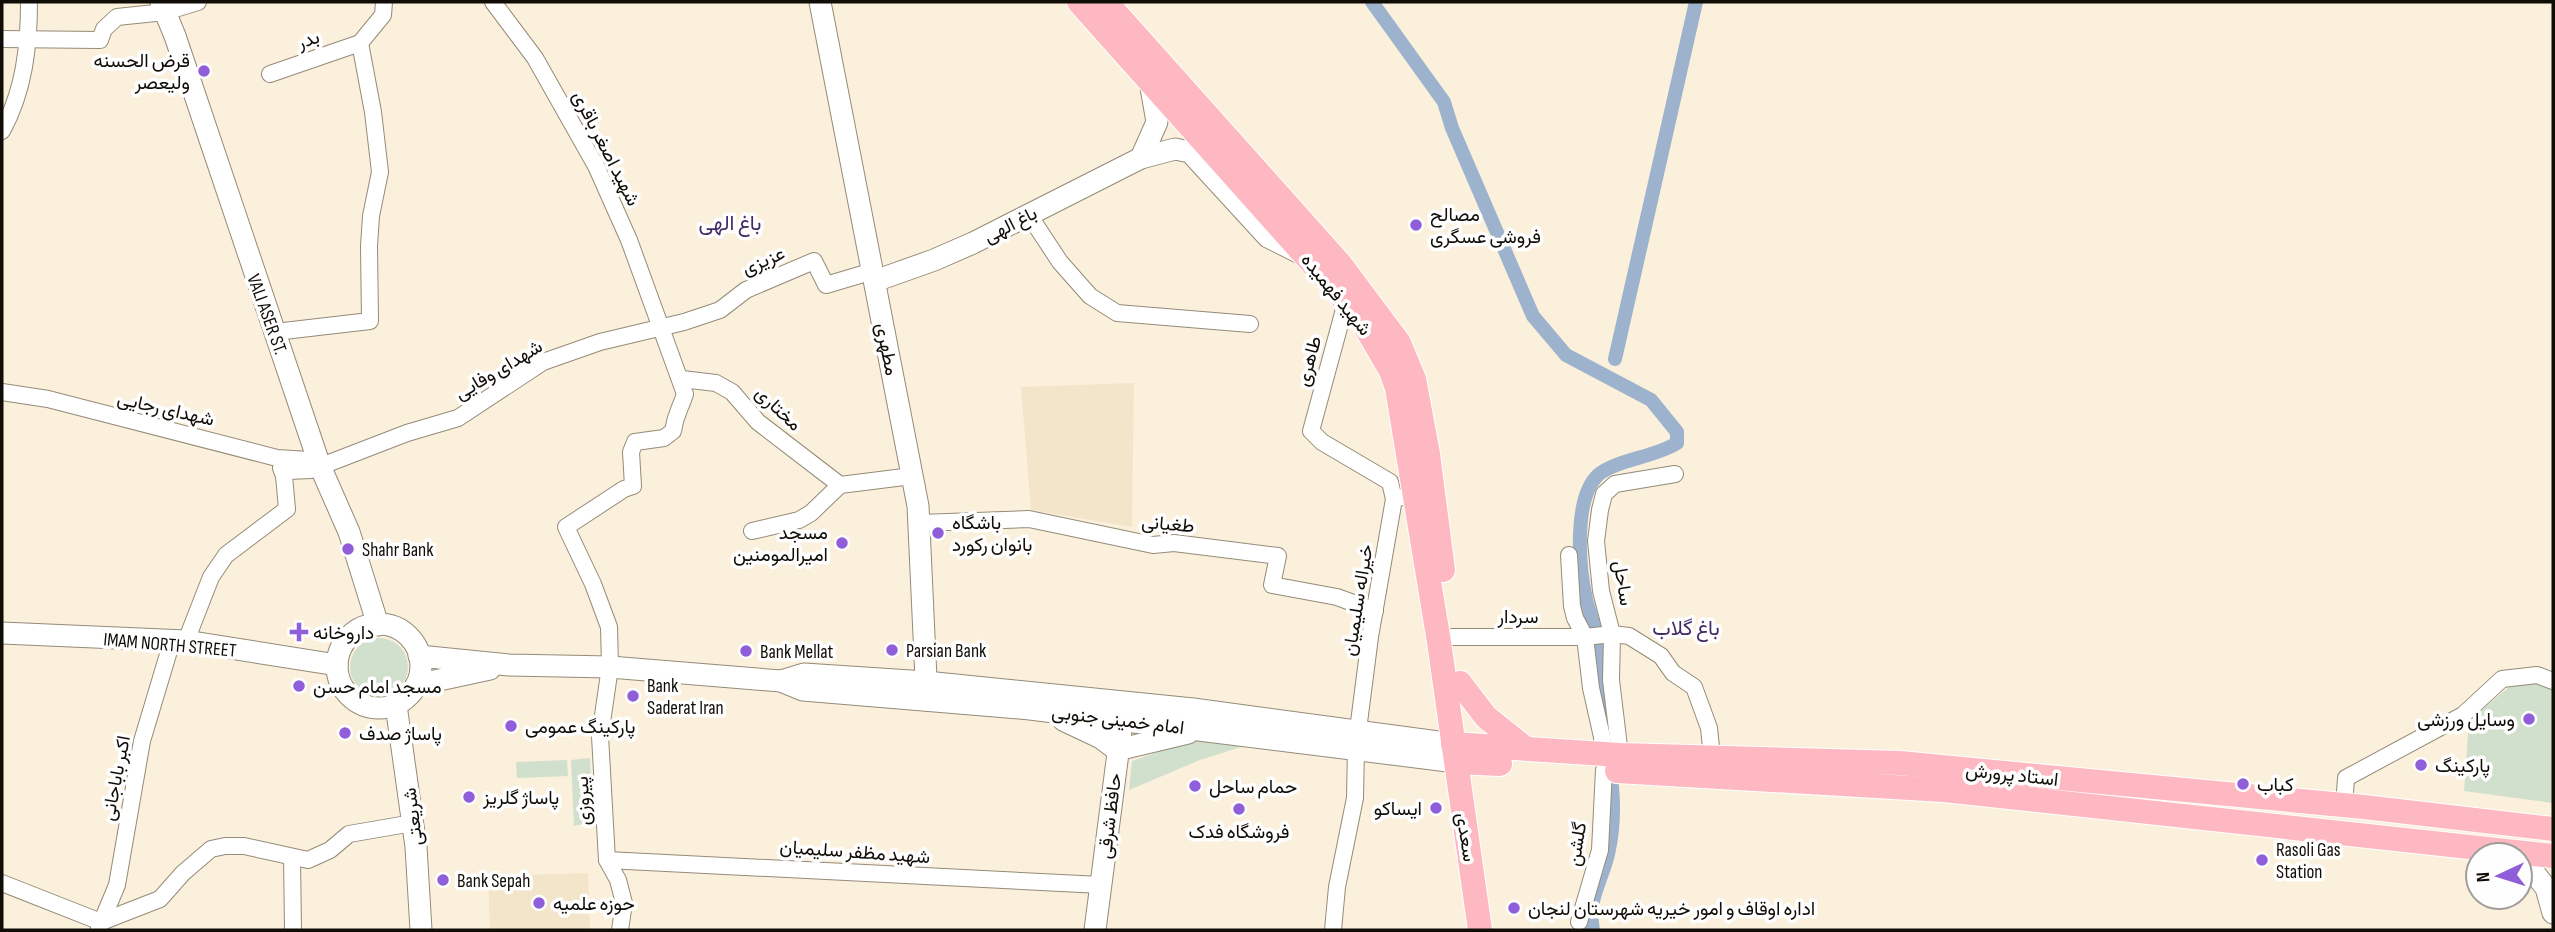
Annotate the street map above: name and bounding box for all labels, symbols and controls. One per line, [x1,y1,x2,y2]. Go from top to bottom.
street label: بدر [293,26,323,55]
place label: قرض الحسنه ولیعصر [94,50,190,95]
marker: قرض الحسنه ولیعصر [196,63,212,79]
street label: شهید اصغر باقری [567,87,645,210]
street label: باغ الهی [980,202,1041,249]
place label: مصالح فروشی عسگری [1430,204,1541,249]
district label: باغ الهی [699,211,761,237]
marker: مصالح فروشی عسگری [1408,217,1424,233]
street label: عزیزی [739,242,789,281]
street label: شهید فهمیده [1296,249,1376,341]
street label: VALI ASER ST. [241,271,292,358]
street label: مطهری [870,321,903,378]
street label: طاهری [1292,334,1327,389]
street label: شهدای وفایی [451,335,547,405]
street label: مختاری [750,382,806,436]
street label: شهدای رجایی [115,387,216,432]
street label: طغیانی [1141,511,1195,538]
place label: باشگاه بانوان رکورد [952,512,1032,557]
place label: مسجد امیرالمومنین [733,522,828,567]
marker: باشگاه بانوان رکورد [930,525,946,541]
marker: مسجد امیرالمومنین [834,535,850,551]
place label: Shahr Bank [362,539,434,562]
marker: Shahr Bank [340,541,356,557]
street label: خیراله سلیمیان [1338,543,1379,658]
street label: ساحل [1608,559,1637,607]
street label: سردار [1497,606,1538,629]
district label: باغ گلاب [1652,616,1720,642]
place label: داروخانه [313,622,374,645]
marker: داروخانه [291,624,307,640]
street label: IMAM NORTH STREET [102,628,238,663]
place label: Parsian Bank [906,640,987,663]
place label: Bank Mellat [760,641,834,664]
marker: Parsian Bank [884,642,900,658]
marker: Bank Mellat [738,643,754,659]
place label: Bank Saderat Iran [647,675,724,720]
place label: مسجد امام حسن [313,676,442,699]
marker: مسجد امام حسن [291,678,307,694]
marker: Bank Saderat Iran [625,688,641,704]
street label: امام خمینی جنوبی [1050,701,1185,740]
place label: وسایل ورزشی [2417,709,2515,732]
marker: وسایل ورزشی [2521,711,2537,727]
place label: پارکینگ عمومی [525,716,635,740]
marker: پارکینگ عمومی [503,718,519,734]
place label: پاساژ صدف [359,723,442,747]
marker: پاساژ صدف [337,725,353,741]
street label: اکبر باباجانی [97,734,136,823]
place label: پارکینگ [2435,755,2490,779]
marker: پارکینگ [2413,757,2429,773]
street label: استاد پرورش [1964,759,2059,793]
street label: حافظ شرقی [1094,772,1127,860]
place label: کباب [2257,774,2294,797]
street label: پیروزی [571,776,597,826]
place label: حمام ساحل [1209,776,1297,799]
marker: کباب [2235,776,2251,792]
marker: حمام ساحل [1187,778,1203,794]
street label: شریعتی [399,786,428,847]
place label: پاساژ گلریز [482,787,559,811]
marker: پاساژ گلریز [461,789,477,805]
place label: ایساکو [1374,798,1422,821]
marker: ایساکو [1428,800,1444,816]
marker: فروشگاه فدک [1231,801,1247,817]
street label: سعدی [1450,811,1481,863]
place label: فروشگاه فدک [1189,821,1289,844]
street label: گلشن [1563,821,1592,868]
street label: شهید مظفر سلیمیان [779,836,931,869]
place label: Rasoli Gas Station [2276,839,2341,884]
north arrow [2464,841,2534,911]
marker: Rasoli Gas Station [2254,852,2270,868]
place label: Bank Sepah [457,870,530,893]
text: N [2472,871,2495,883]
marker: Bank Sepah [435,872,451,888]
place label: حوزه علمیه [553,893,635,916]
marker: حوزه علمیه [531,895,547,911]
place label: اداره اوقاف و امور خیریه شهرستان لنجان [1528,898,1815,921]
marker: اداره اوقاف و امور خیریه شهرستان لنجان [1506,900,1522,916]

